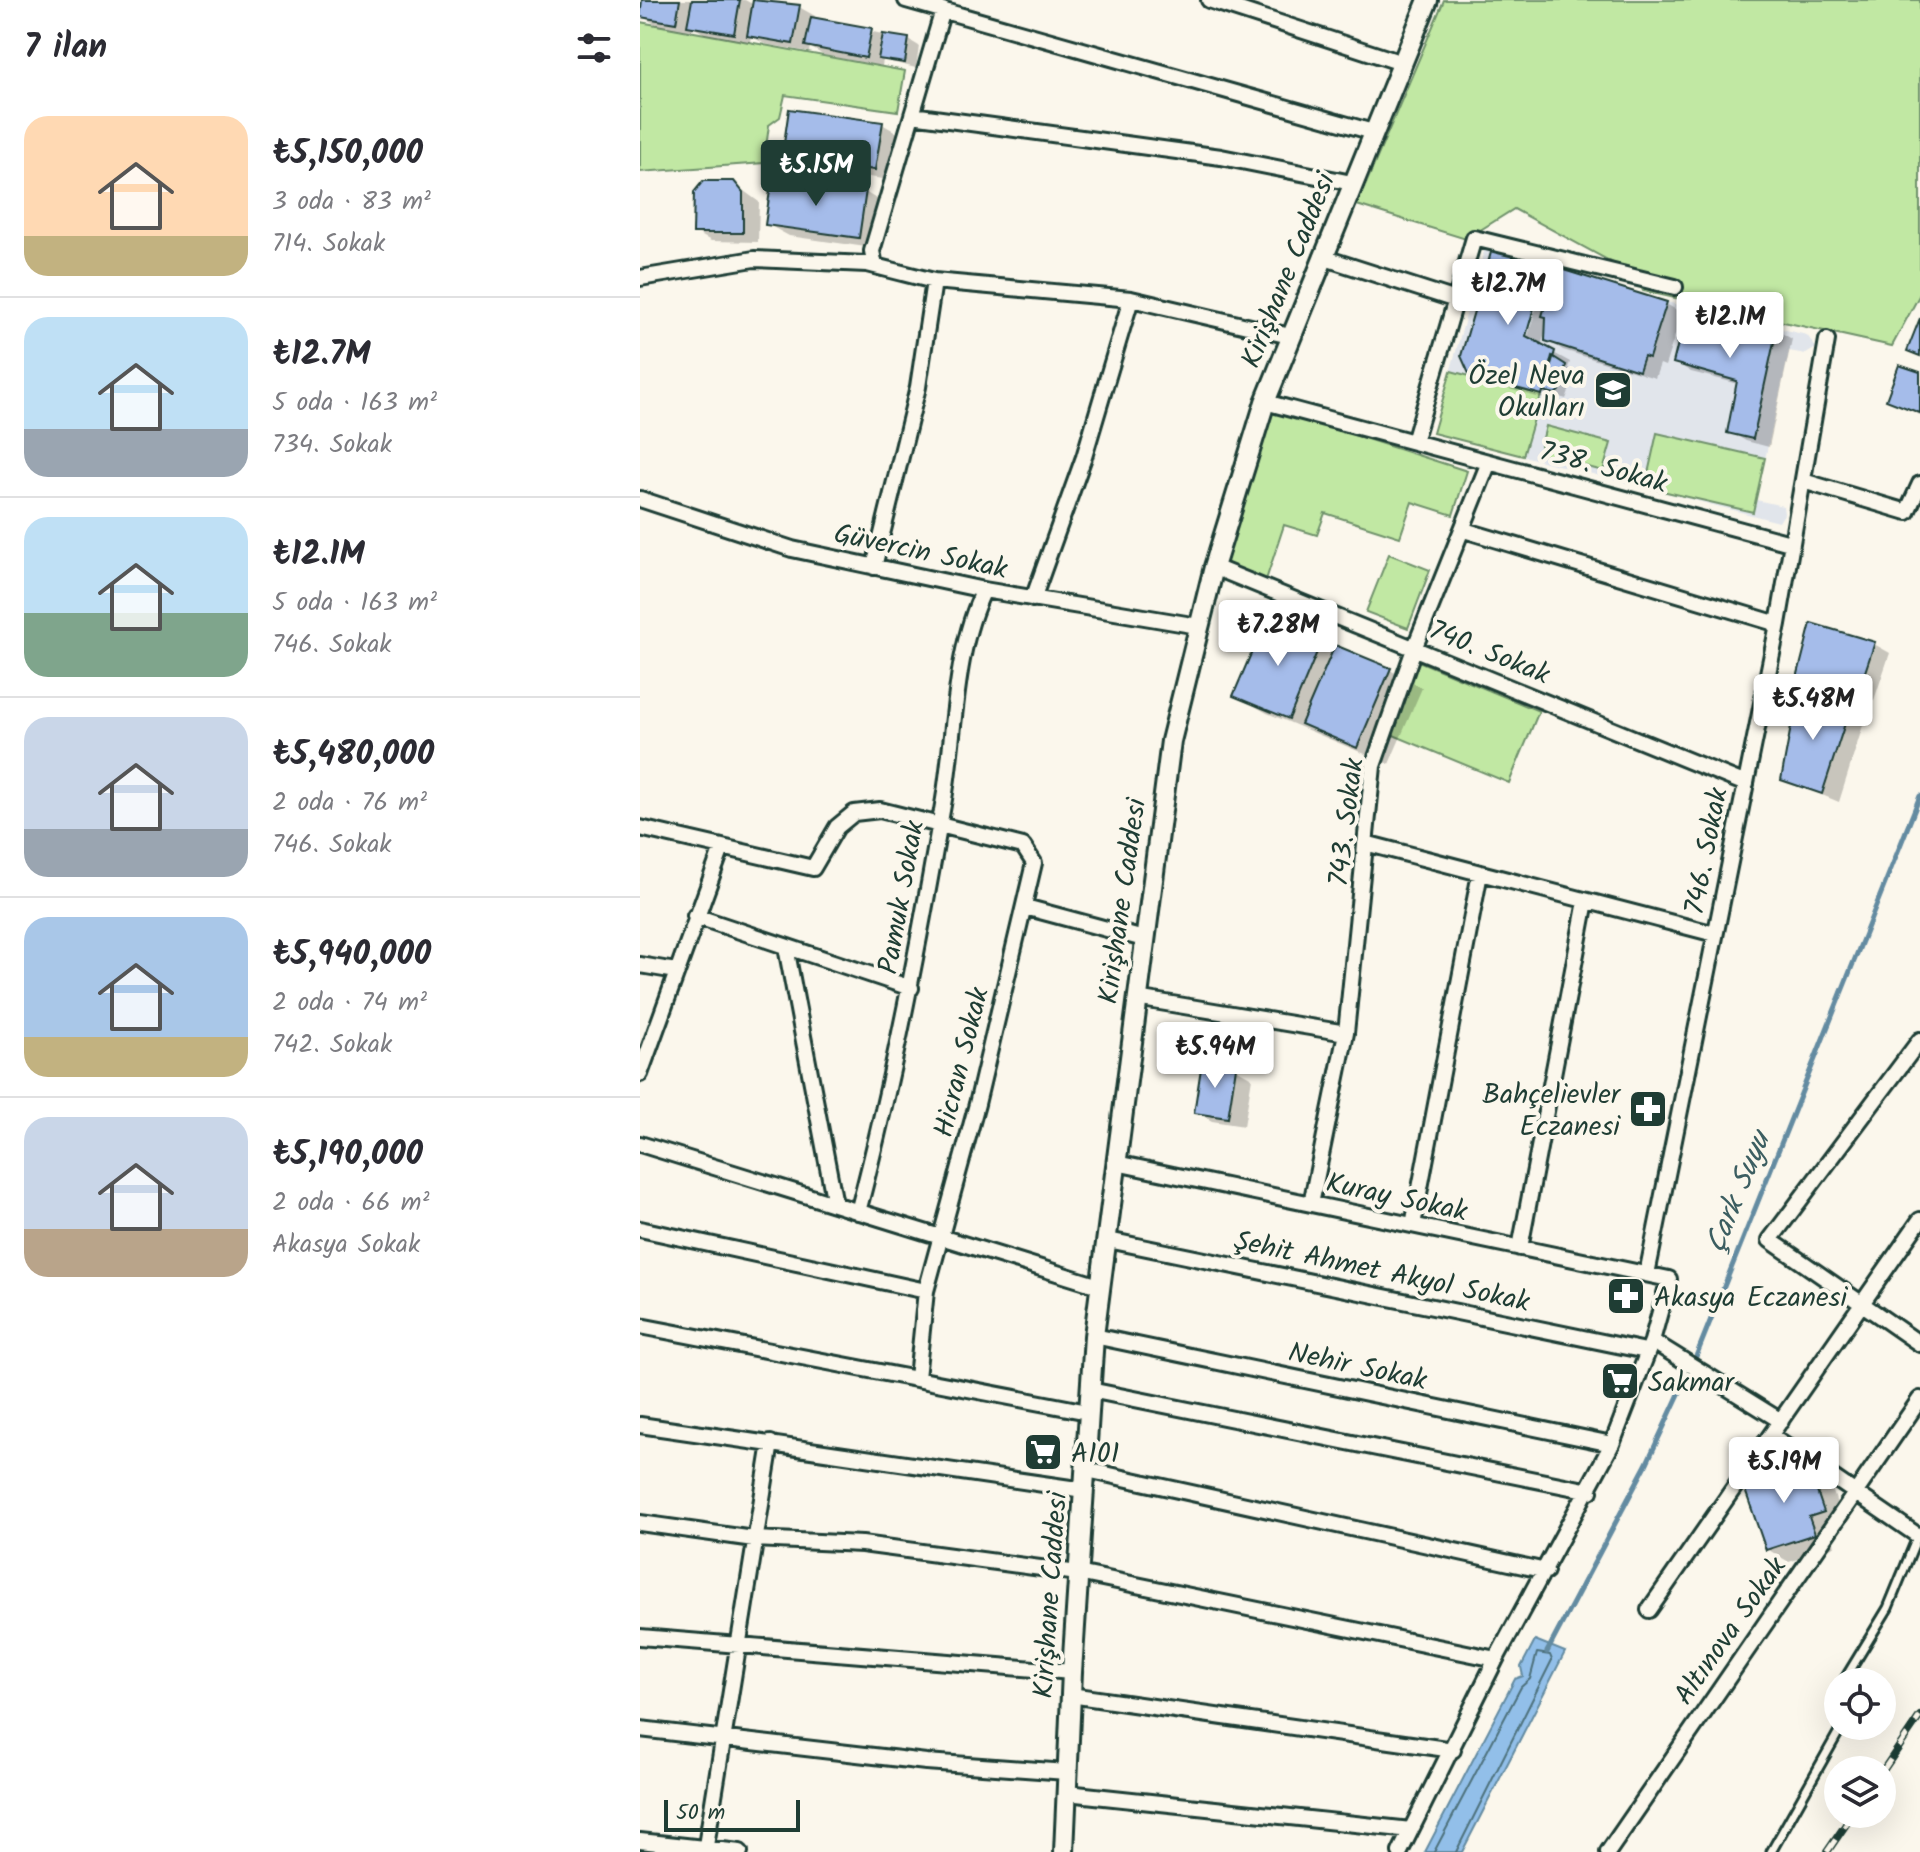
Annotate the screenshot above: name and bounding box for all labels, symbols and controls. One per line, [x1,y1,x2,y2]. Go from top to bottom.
text: 7 ilan [24,21,107,75]
icon: filters [572,26,616,70]
text: ₺5,150,000 [272,127,423,181]
pin: ₺5.15M [751,140,881,208]
text: ₺5.15M [779,145,853,187]
icon: home [88,148,184,244]
street label: Kirişhane Caddesi [1230,165,1349,375]
text: 3 oda · 83 m² [272,181,431,223]
text: 714. Sokak [272,223,385,265]
pin: ₺12.7M [1443,259,1573,327]
text: ₺12.7M [1470,264,1546,306]
pin: ₺12.1M [1665,292,1795,360]
text: ₺12.1M [1694,297,1766,339]
text: ₺12.7M [272,328,371,382]
icon: home [88,349,184,445]
place label: Özel Neva Okulları [1468,354,1585,431]
school or university icon: Özel Neva Okulları [1592,369,1634,411]
text: 5 oda · 163 m² [272,382,437,424]
text: 734. Sokak [272,424,392,466]
street label: 738. Sokak [1534,430,1673,507]
street label: Güvercin Sokak [830,512,1012,593]
text: ₺12.1M [272,528,365,582]
icon: home [88,549,184,645]
text: 5 oda · 163 m² [272,582,437,624]
pin: ₺7.28M [1213,600,1343,668]
text: ₺7.28M [1237,605,1319,647]
street label: 740. Sokak [1422,609,1557,698]
text: 746. Sokak [272,624,392,666]
pin: ₺5.48M [1748,674,1878,742]
text: ₺5.48M [1772,679,1854,721]
text: ₺5,480,000 [272,728,434,782]
icon: home [88,749,184,845]
street label: 743. Sokak [1317,755,1378,889]
text: 2 oda · 76 m² [272,782,427,824]
street label: 746. Sokak [1673,783,1742,919]
street label: Kirişhane Caddesi [1087,794,1160,1007]
street label: Pamuk Sokak [867,816,938,978]
text: 746. Sokak [272,824,392,866]
text: ₺5,940,000 [272,928,431,982]
icon: home [88,949,184,1045]
text: 2 oda · 74 m² [272,982,427,1024]
street label: Hicran Sokak [922,982,1003,1142]
pin: ₺5.94M [1150,1022,1280,1090]
text: 742. Sokak [272,1024,392,1066]
text: ₺5.94M [1175,1027,1255,1069]
place label: Bahçelievler Eczanesi [1482,1073,1622,1150]
pharmacy icon: Bahçelievler Eczanesi [1627,1088,1669,1130]
water label: Çark Suyu [1693,1122,1786,1261]
text: ₺5,190,000 [272,1128,423,1182]
icon: home [88,1149,184,1245]
street label: Kuray Sokak [1322,1161,1472,1236]
text: 2 oda · 66 m² [272,1182,430,1224]
street label: Şehit Ahmet Akyol Sokak [1229,1219,1534,1326]
text: Akasya Sokak [272,1224,420,1266]
pharmacy icon: Akasya Eczanesi [1605,1275,1647,1317]
place label: Akasya Eczanesi [1654,1276,1848,1321]
street label: Nehir Sokak [1284,1331,1432,1404]
supermarket icon: Sakmar [1599,1360,1641,1402]
place label: Sakmar [1648,1361,1736,1406]
supermarket icon: A101 [1022,1431,1064,1473]
place label: A101 [1071,1432,1120,1477]
pin: ₺5.19M [1719,1437,1849,1505]
text: ₺5.19M [1747,1442,1821,1484]
street label: Kirişhane Caddesi [1022,1489,1081,1700]
street label: Altınova Sokak [1663,1547,1800,1715]
map controls [1824,1668,1896,1828]
button: locate [1824,1668,1896,1740]
button: layers [1824,1756,1896,1828]
scale bar [664,1796,800,1832]
text: 50 m [676,1796,725,1831]

